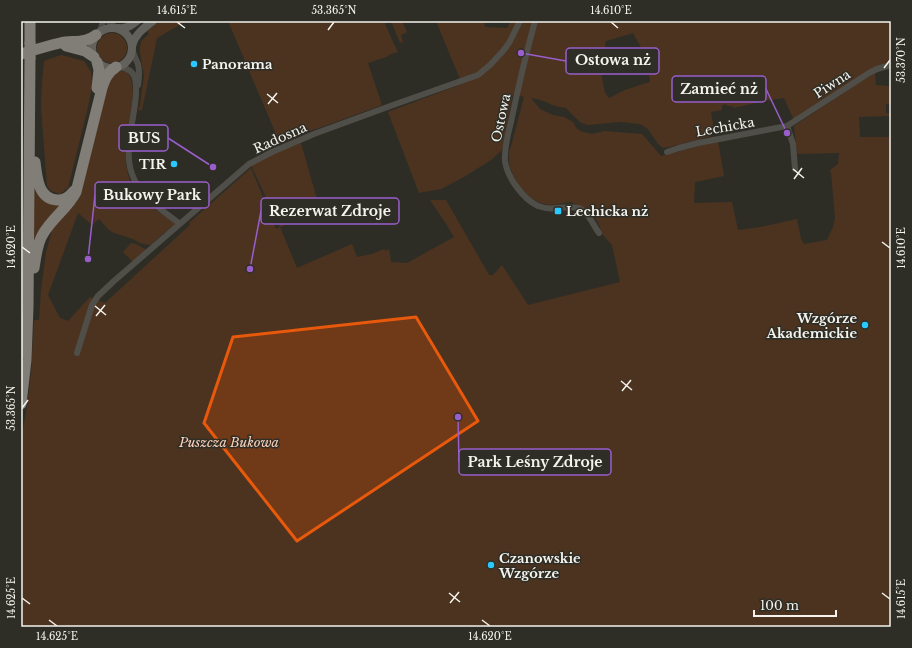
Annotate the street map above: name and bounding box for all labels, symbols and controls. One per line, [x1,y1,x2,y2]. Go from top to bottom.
text: 14.615°E [157,4,197,17]
text: 53.365°N [311,4,357,17]
text: 14.610°E [590,4,632,17]
text: 53.370°N [895,37,908,83]
callout: Ostowa nż [566,48,659,74]
text: Ostowa nż [575,51,651,69]
place label: Panorama [202,56,273,73]
marker: Panorama [189,59,199,69]
street label: Piwna [810,65,854,102]
callout: Zamieć nż [672,76,766,102]
text: Zamieć nż [680,80,758,98]
street label: Ostowa [488,91,515,144]
street label: Lechicka [694,113,757,141]
street label: Radosna [251,118,310,157]
callout: BUS [119,125,168,151]
text: BUS [128,129,160,147]
place label: TIR [139,156,167,173]
marker: TIR [169,159,179,169]
callout: Bukowy Park [95,182,209,208]
text: Bukowy Park [103,186,202,204]
callout: Rezerwat Zdroje [261,198,399,224]
text: Rezerwat Zdroje [269,202,391,220]
place label: Lechicka nż [566,203,648,220]
marker: Lechicka nż [553,206,563,216]
text: 14.620°E [5,225,18,269]
text: 14.610°E [895,227,908,269]
place label: Wzgórze Akademickie [765,310,857,342]
marker: Wzgórze Akademickie [860,320,870,330]
text: 53.365°N [5,385,18,431]
park label: Puszcza Bukowa [178,434,279,451]
callout: Park Leśny Zdroje [459,449,611,475]
text: Park Leśny Zdroje [467,453,603,471]
place label: Czanowskie Wzgórze [498,550,581,582]
marker: Czanowskie Wzgórze [486,560,496,570]
text: 14.625°E [5,577,18,619]
text: 14.615°E [895,579,908,619]
scale bar [754,592,836,618]
text: 100 m [760,598,799,613]
text: 14.625°E [36,630,78,643]
text: 14.620°E [468,630,512,643]

